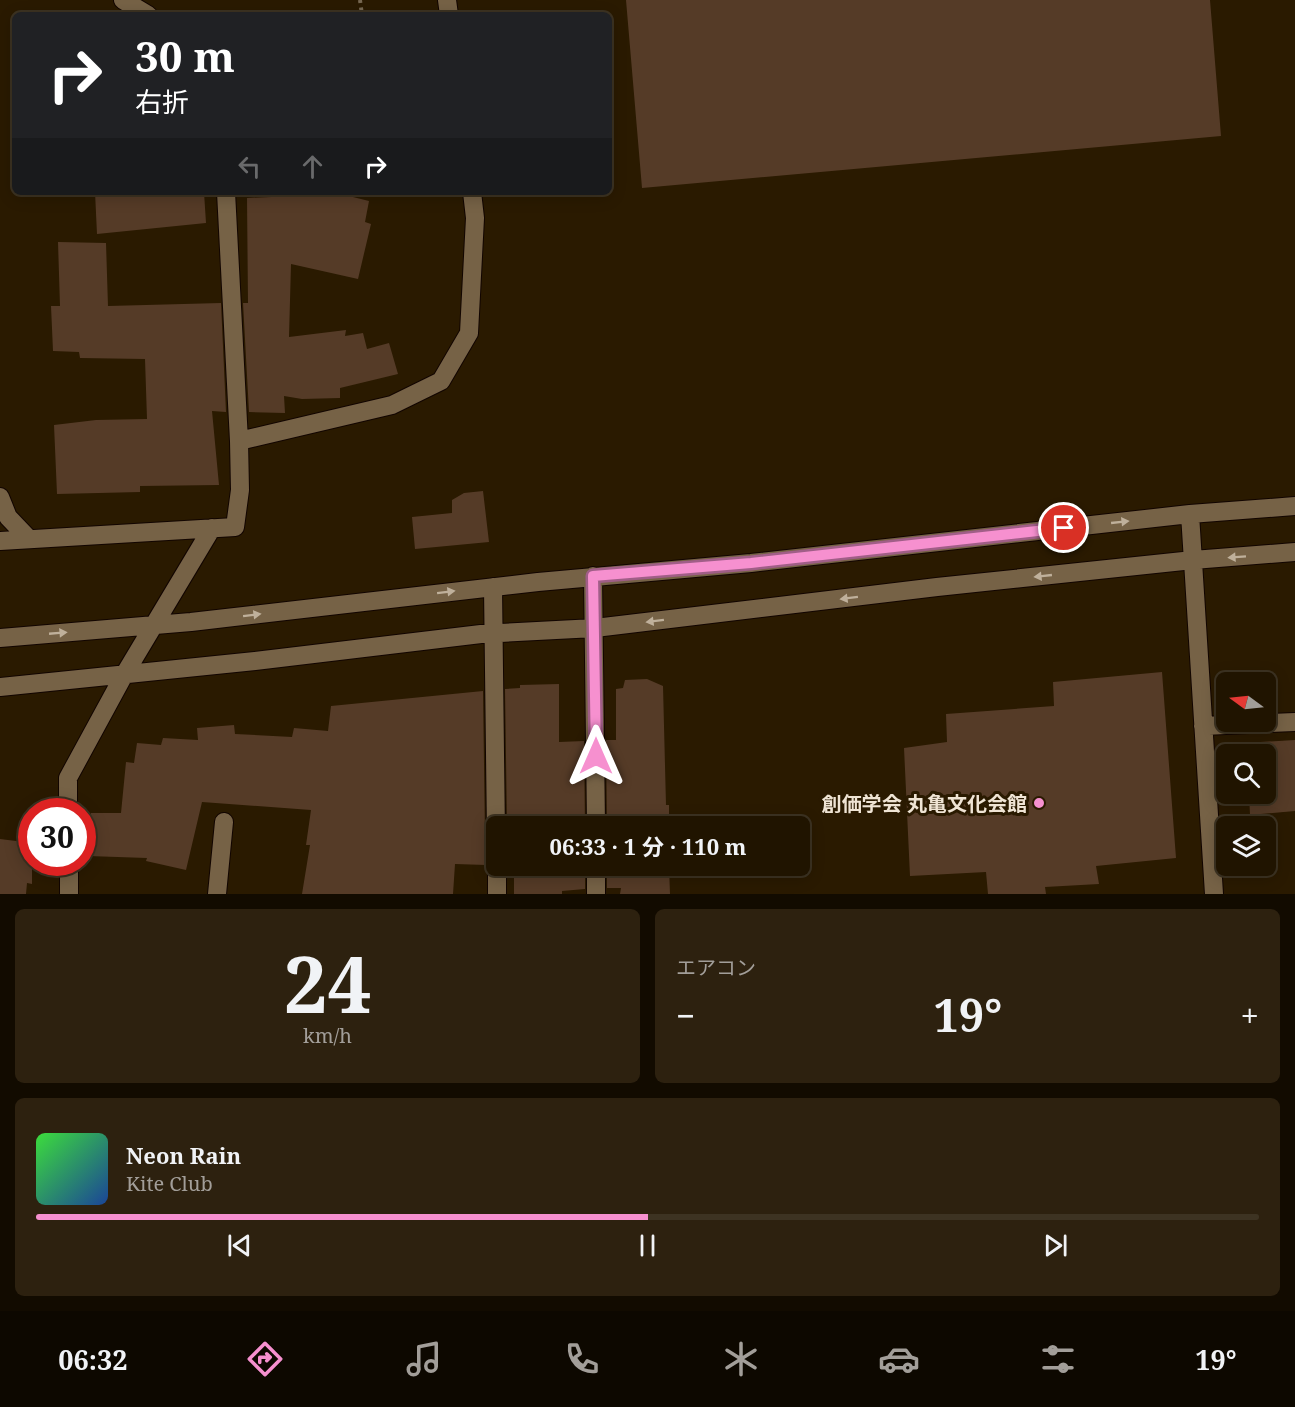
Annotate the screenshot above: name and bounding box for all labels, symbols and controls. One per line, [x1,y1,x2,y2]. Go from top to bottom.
text: 30 m [135,27,235,84]
icon: right [36,36,114,114]
text: 右折 [135,83,189,120]
icon: left [233,150,266,183]
icon: ahead [296,150,329,183]
icon: right [359,150,392,183]
pin [1038,502,1089,553]
icon: arrive [1047,511,1080,544]
one-way arrow [1111,517,1130,527]
one-way arrow [1227,552,1246,561]
one-way arrow [1033,571,1052,581]
one-way arrow [437,588,456,597]
one-way arrow [839,593,858,602]
one-way arrow [243,610,262,619]
one-way arrow [646,616,665,626]
one-way arrow [49,628,68,638]
north arrow [1216,672,1276,732]
map controls [1216,672,1276,876]
position arrow [564,724,628,788]
button: search [1216,744,1276,804]
place label: 創価学会 丸亀文化会館 [822,790,1027,817]
marker: 創価学会 丸亀文化会館 [1032,796,1046,810]
speed limit sign: 30 [18,798,96,876]
button: layers [1216,816,1276,876]
text: 06:33 · 1 分 · 110 m [549,831,747,861]
text: 24 [283,930,372,1036]
text: エアコン [676,954,756,981]
text: 19° [933,984,1002,1045]
text: − [676,993,695,1038]
text: + [1241,993,1259,1038]
text: km/h [303,1022,352,1049]
text: Neon Rain [126,1140,241,1170]
text: Kite Club [126,1170,213,1197]
icon: previous [223,1229,256,1262]
icon: pause [631,1229,664,1262]
icon: next [1039,1229,1072,1262]
icon: directions [244,1338,286,1380]
icon: music [403,1338,445,1380]
icon: phone [561,1338,603,1380]
icon: climate [720,1338,762,1380]
icon: car [878,1338,920,1380]
icon: filters [1037,1338,1079,1380]
text: 06:32 [58,1341,128,1378]
text: 19° [1195,1341,1237,1378]

